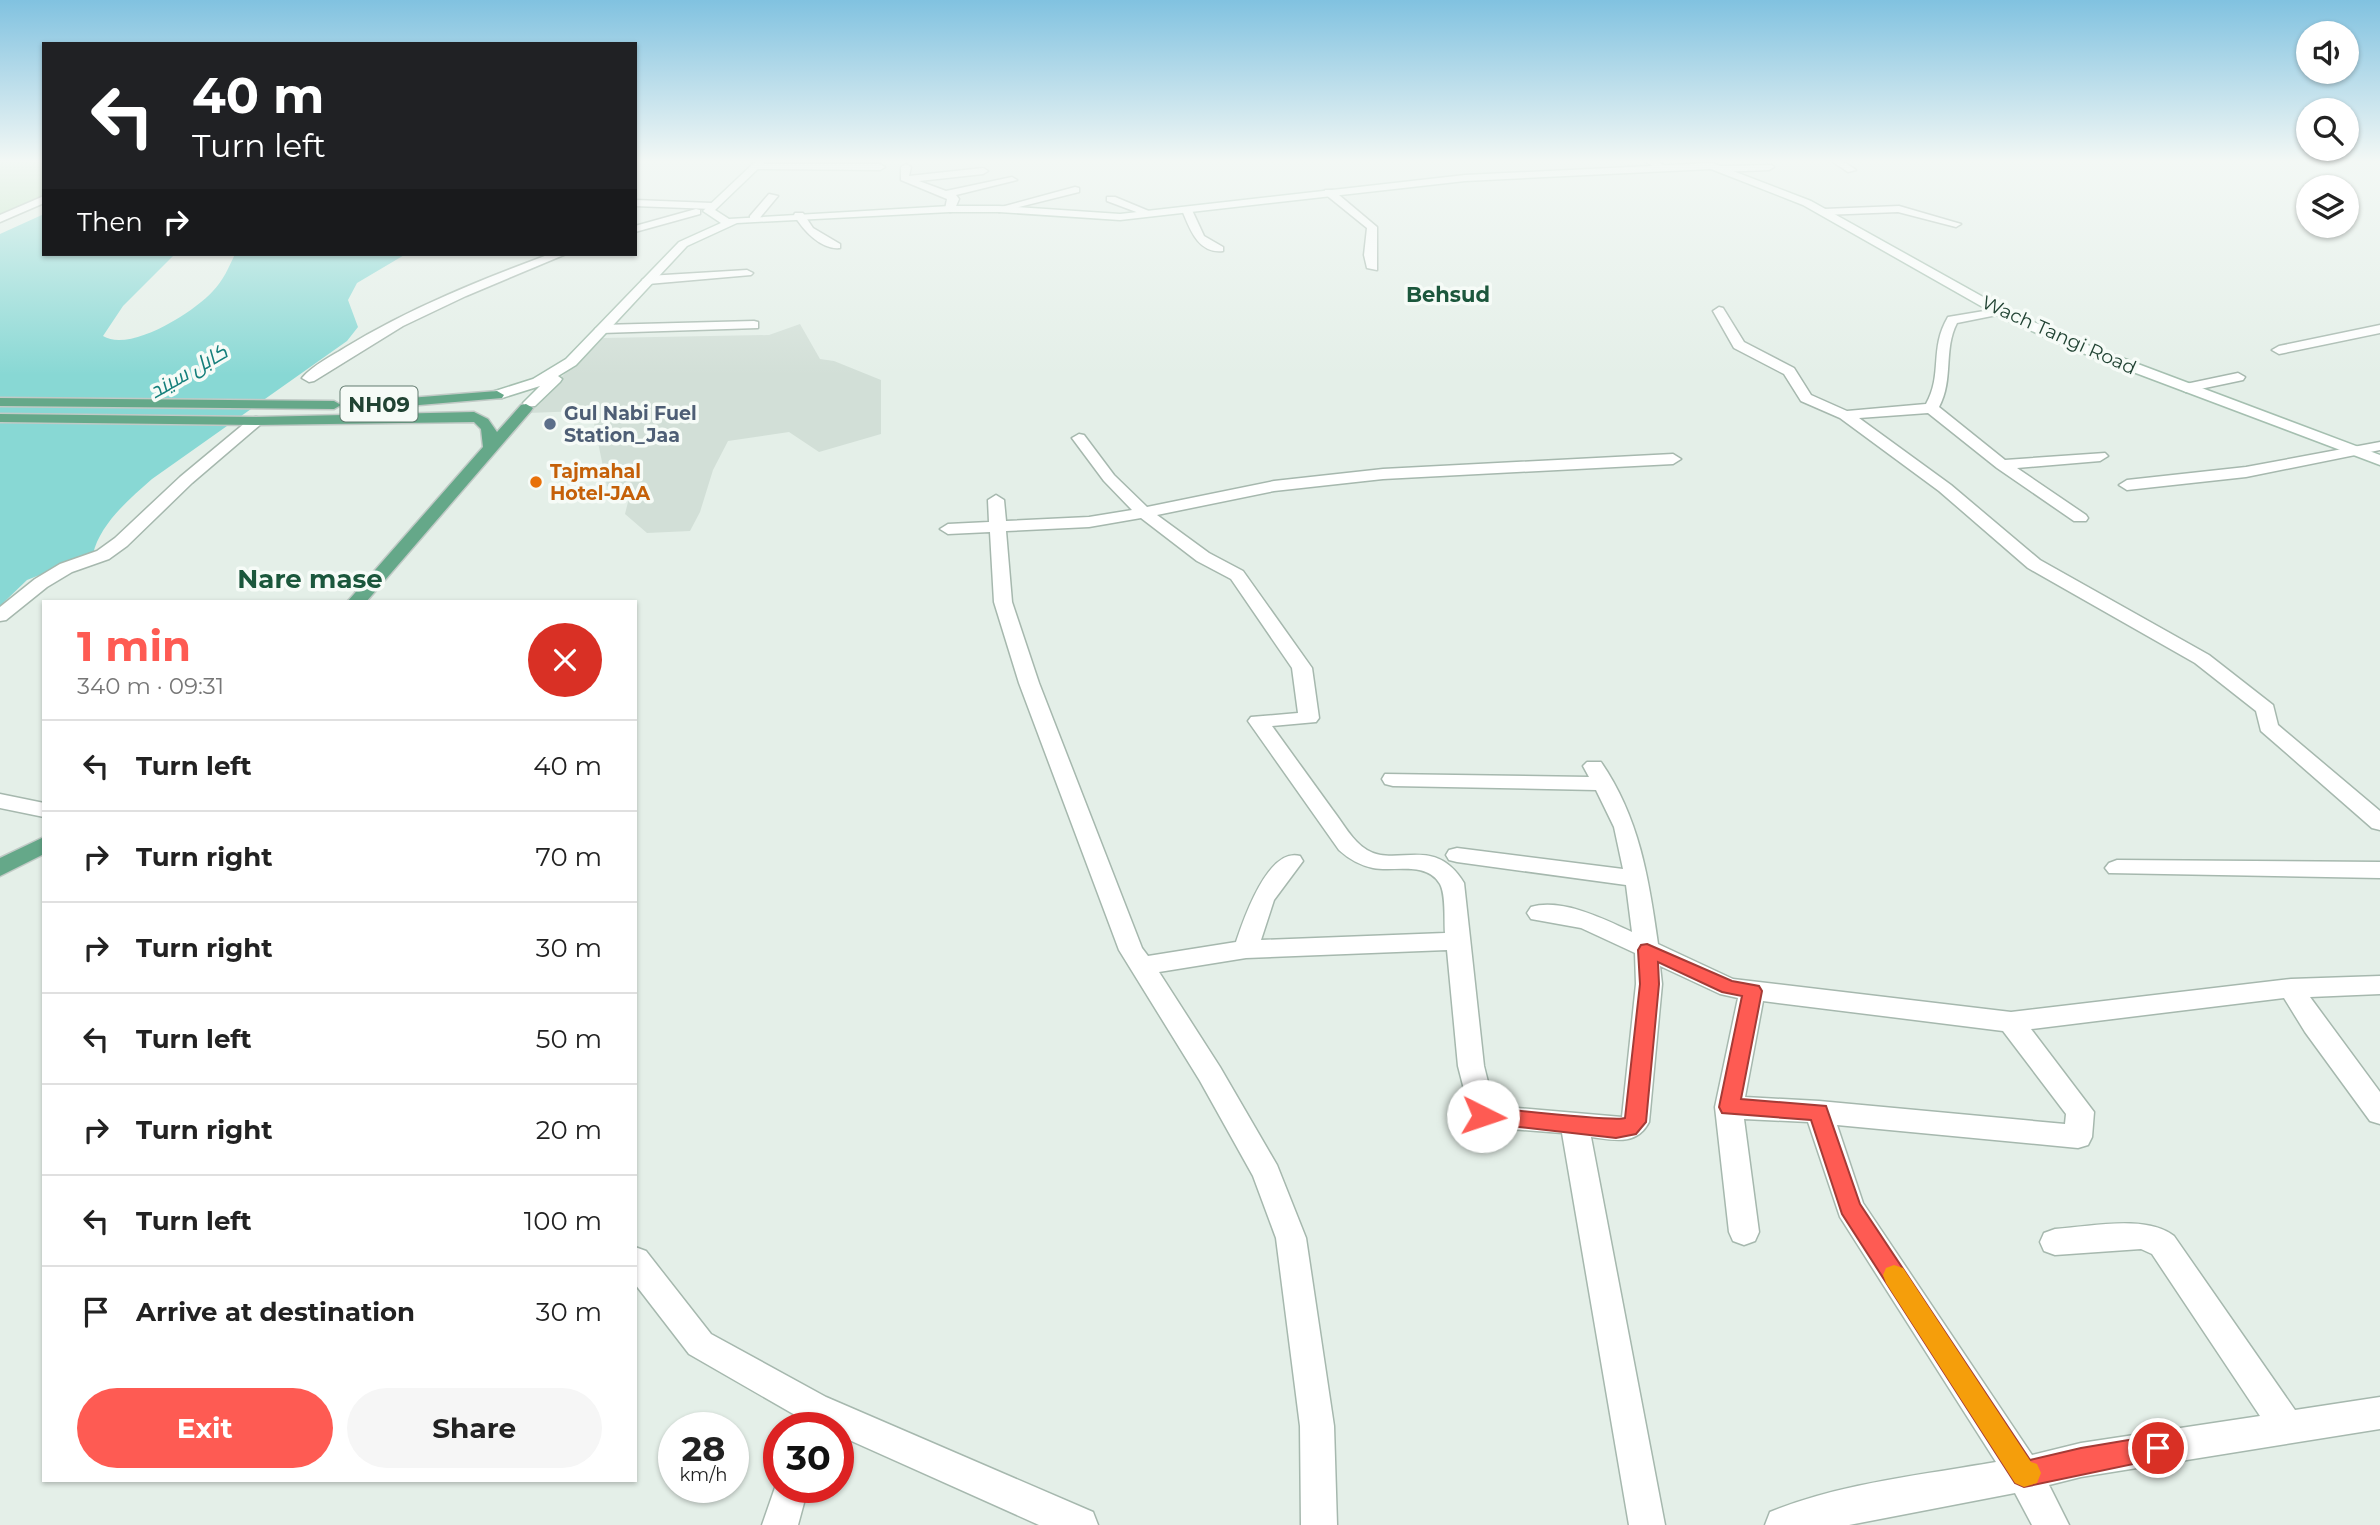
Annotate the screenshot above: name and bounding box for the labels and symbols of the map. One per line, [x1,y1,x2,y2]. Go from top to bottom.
district label: Behsud [1406,282,1490,307]
street label: Wach Tangi Road [1978,291,2140,379]
water label: کابل سيند [144,339,232,404]
road number: NH09 [340,386,418,422]
place label: Gul Nabi Fuel Station_Jaa [564,402,697,447]
marker: Gul Nabi Fuel Station_Jaa [542,416,558,432]
place label: Tajmahal Hotel-JAA [550,460,650,505]
marker: Tajmahal Hotel-JAA [528,474,544,490]
district label: Nare mase [237,563,383,595]
position arrow [1446,1079,1520,1153]
speed limit sign: 30 [763,1412,854,1503]
pin [2128,1418,2188,1478]

